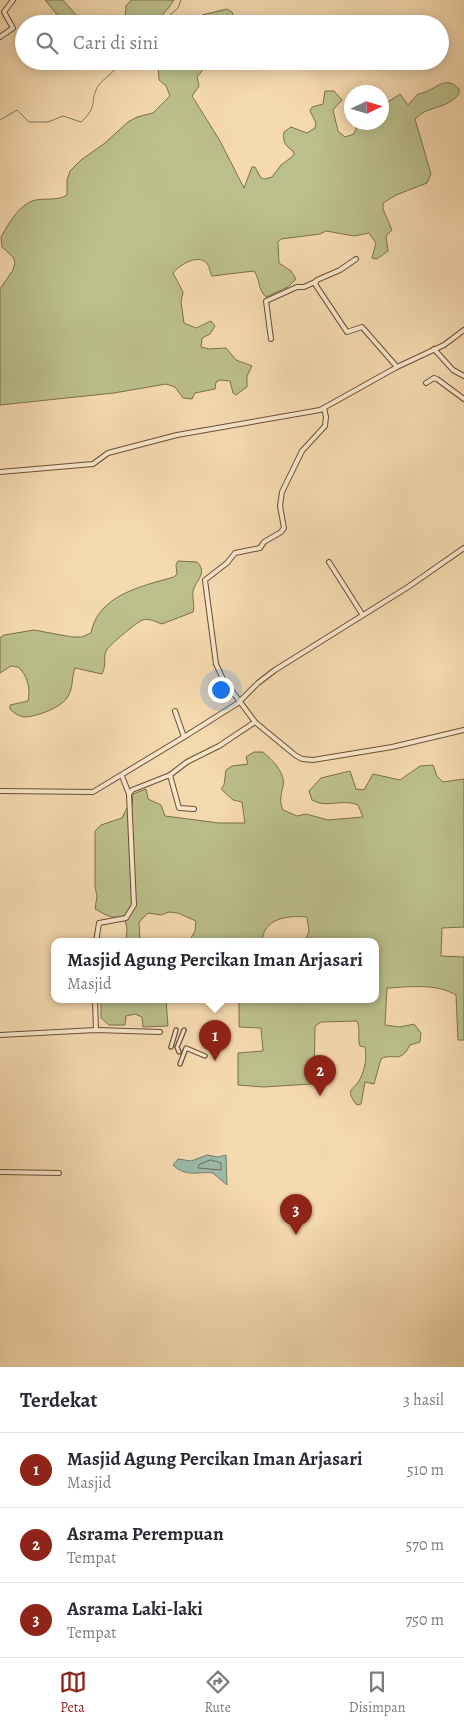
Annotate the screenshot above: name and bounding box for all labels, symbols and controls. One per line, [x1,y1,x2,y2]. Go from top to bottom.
search box [15,15,449,70]
icon: search [33,29,61,57]
text: Cari di sini [73,30,158,56]
north arrow [344,85,389,130]
your location [208,677,234,703]
popup [51,938,379,1003]
text: Masjid Agung Percikan Iman Arjasari [67,947,363,973]
text: Masjid [67,973,112,995]
pin: 1 [199,1020,231,1061]
pin: 2 [304,1055,336,1096]
pin: 3 [280,1194,312,1235]
text: Terdekat [20,1386,98,1414]
text: 3 hasil [403,1389,444,1411]
text: Masjid Agung Percikan Iman Arjasari [67,1446,363,1472]
text: 1 [33,1459,39,1481]
text: 510 m [407,1459,444,1481]
text: Masjid [67,1472,111,1494]
text: Asrama Perempuan [67,1521,224,1547]
text: 2 [32,1534,40,1556]
text: 570 m [405,1534,444,1556]
text: Tempat [67,1547,116,1569]
text: Asrama Laki-laki [67,1596,203,1622]
text: 3 [33,1609,39,1631]
text: 750 m [405,1609,444,1631]
text: Tempat [67,1622,116,1644]
tab: Peta [59,1668,87,1717]
tab: Rute [204,1668,232,1717]
tab: Disimpan [349,1668,405,1717]

